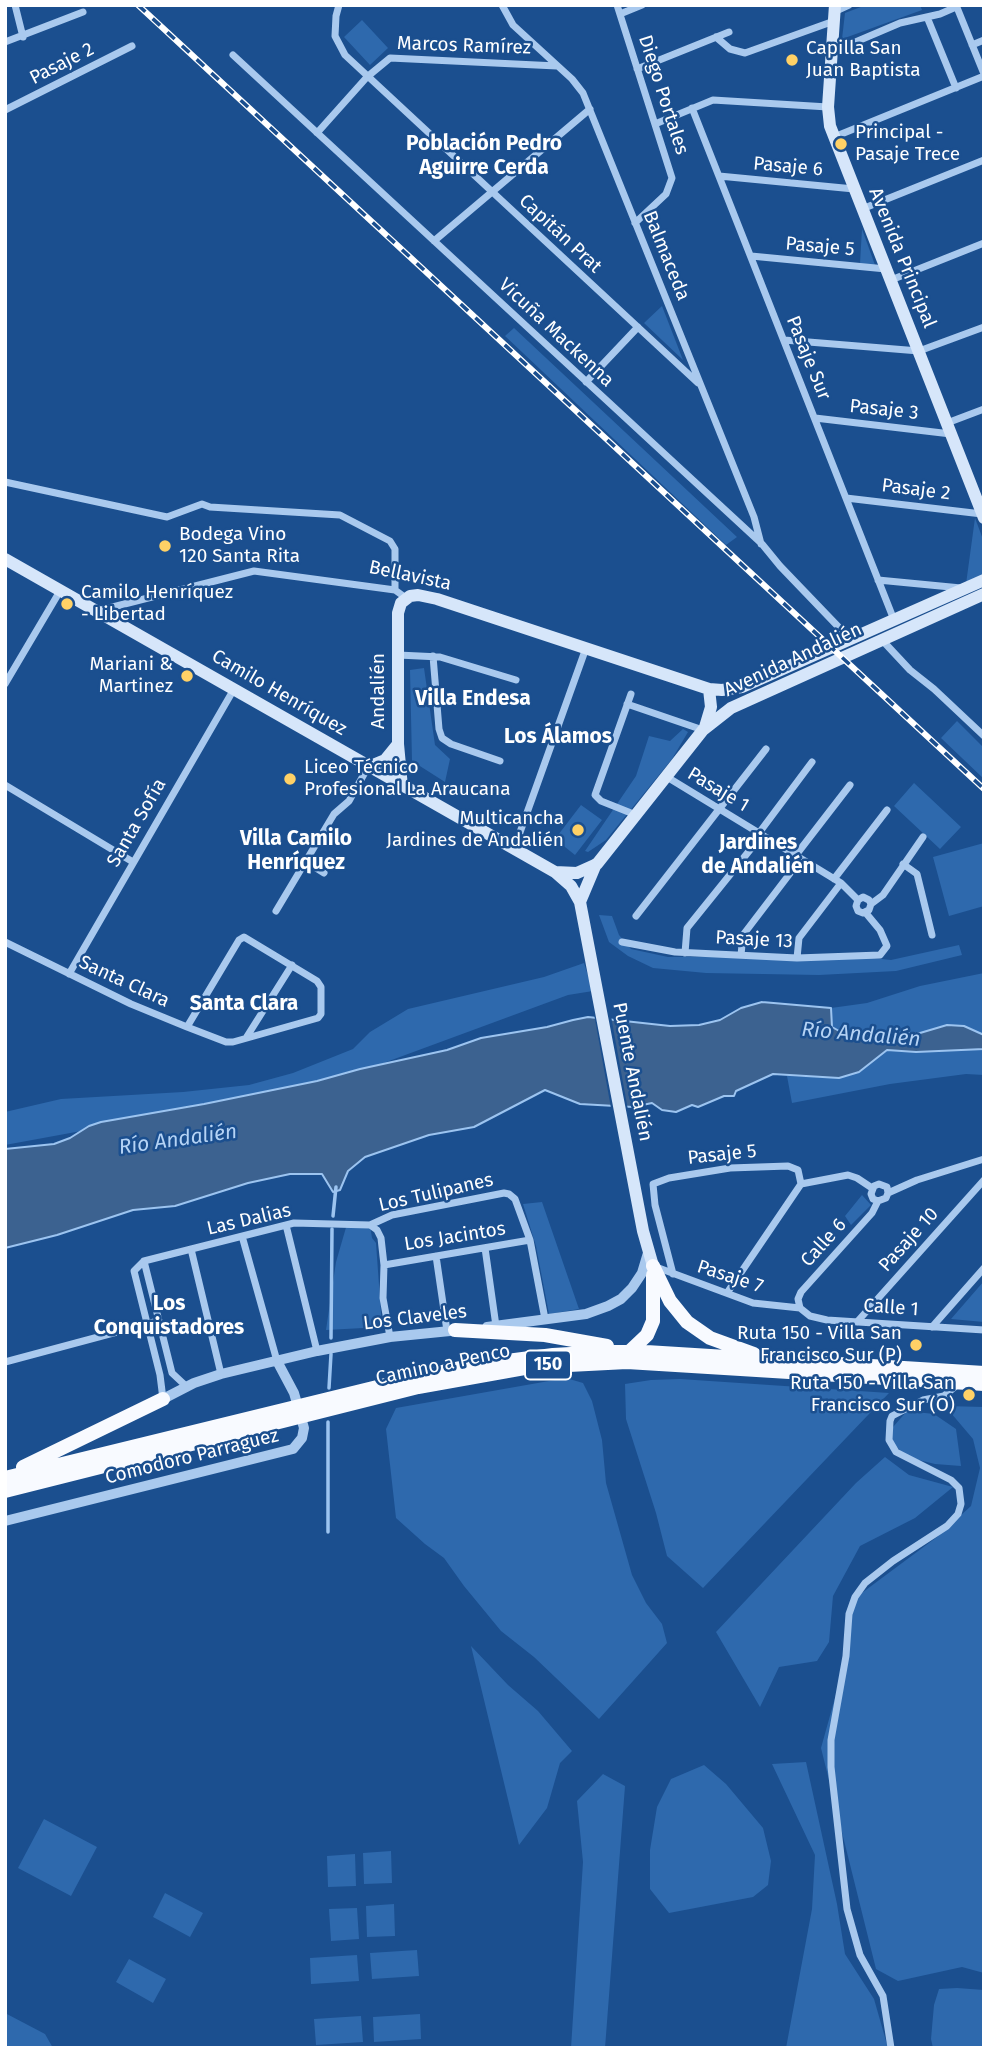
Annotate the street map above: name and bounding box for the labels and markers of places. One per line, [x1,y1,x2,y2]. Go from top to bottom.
place label: Capilla San Juan Baptista [806,38,921,82]
marker: Capilla San Juan Baptista [784,52,800,68]
place label: Principal - Pasaje Trece [855,122,960,166]
marker: Principal - Pasaje Trece [833,136,849,152]
place label: Bodega Vino 120 Santa Rita [179,524,300,568]
marker: Bodega Vino 120 Santa Rita [157,538,173,554]
place label: Camilo Henríquez - Libertad [81,582,233,626]
marker: Camilo Henríquez - Libertad [59,596,75,612]
place label: Mariani & Martinez [89,654,173,698]
marker: Mariani & Martinez [179,668,195,684]
place label: Liceo Técnico Profesional La Araucana [304,757,511,801]
marker: Liceo Técnico Profesional La Araucana [282,771,298,787]
place label: Multicancha Jardines de Andalién [386,808,564,852]
marker: Multicancha Jardines de Andalién [570,822,586,838]
place label: Ruta 150 - Villa San Francisco Sur (P) [737,1323,902,1367]
marker: Ruta 150 - Villa San Francisco Sur (P) [908,1337,924,1353]
place label: Ruta 150 - Villa San Francisco Sur (O) [790,1373,955,1417]
marker: Ruta 150 - Villa San Francisco Sur (O) [961,1387,977,1403]

